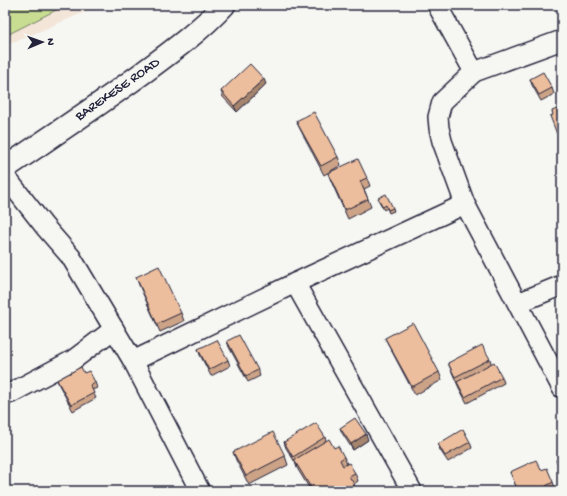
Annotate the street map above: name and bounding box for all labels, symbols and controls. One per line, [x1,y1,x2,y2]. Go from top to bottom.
north arrow [22,22,62,62]
text: N [44,38,56,46]
street label: BAREKESE ROAD [72,54,164,126]

